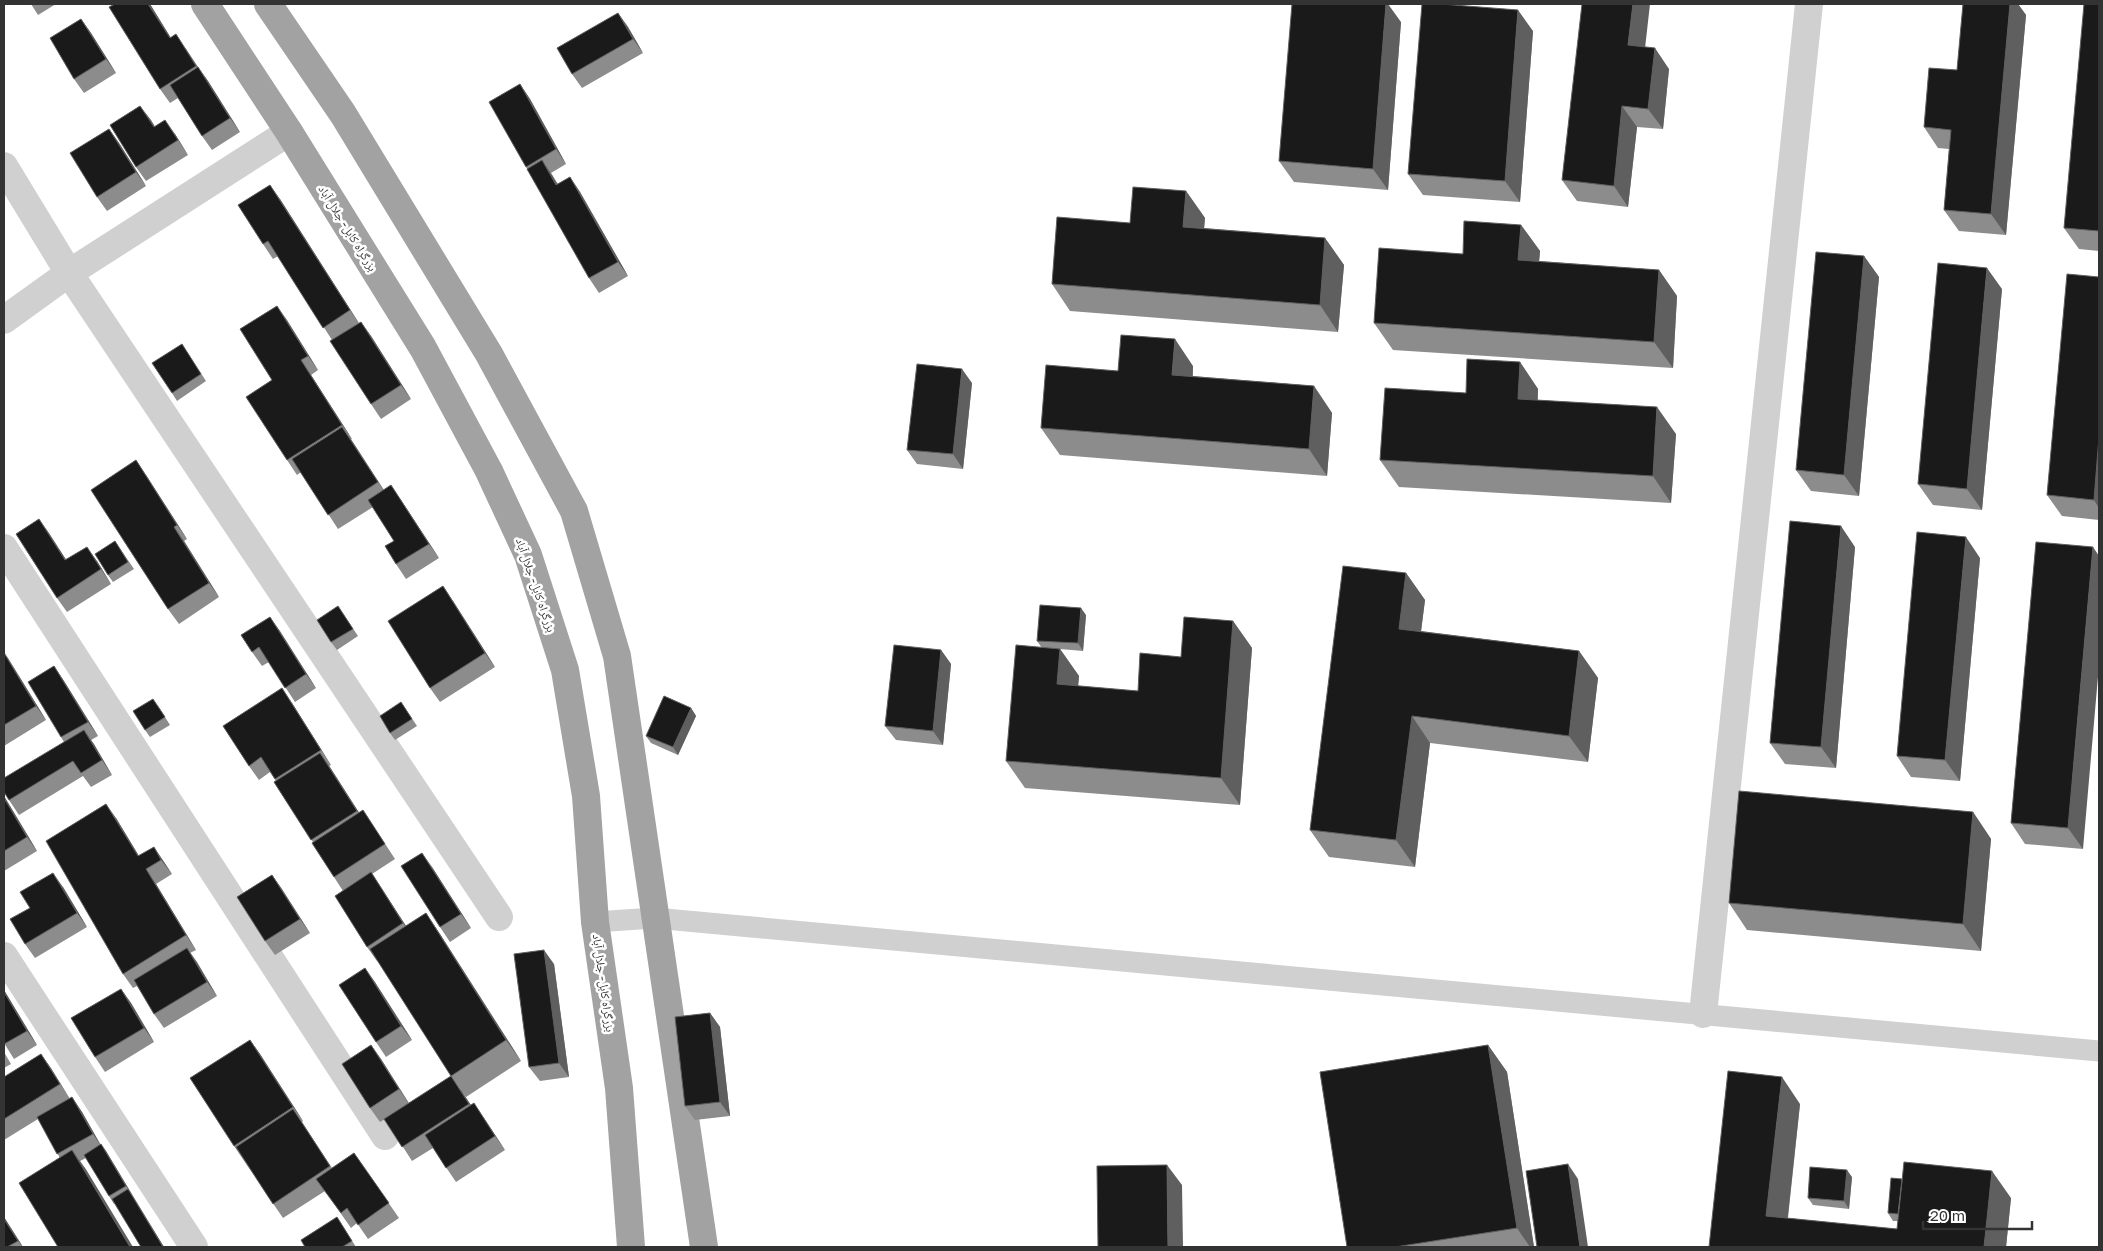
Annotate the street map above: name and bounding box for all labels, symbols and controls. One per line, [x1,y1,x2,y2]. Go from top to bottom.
street label: بزرگراه کابل- جلال آباد [315,182,380,274]
street label: بزرگراه کابل- جلال آباد [513,536,559,634]
street label: بزرگراه کابل- جلال آباد [589,933,618,1033]
scale bar [1923,1198,2032,1230]
text: 20 m [1930,1206,1965,1224]

